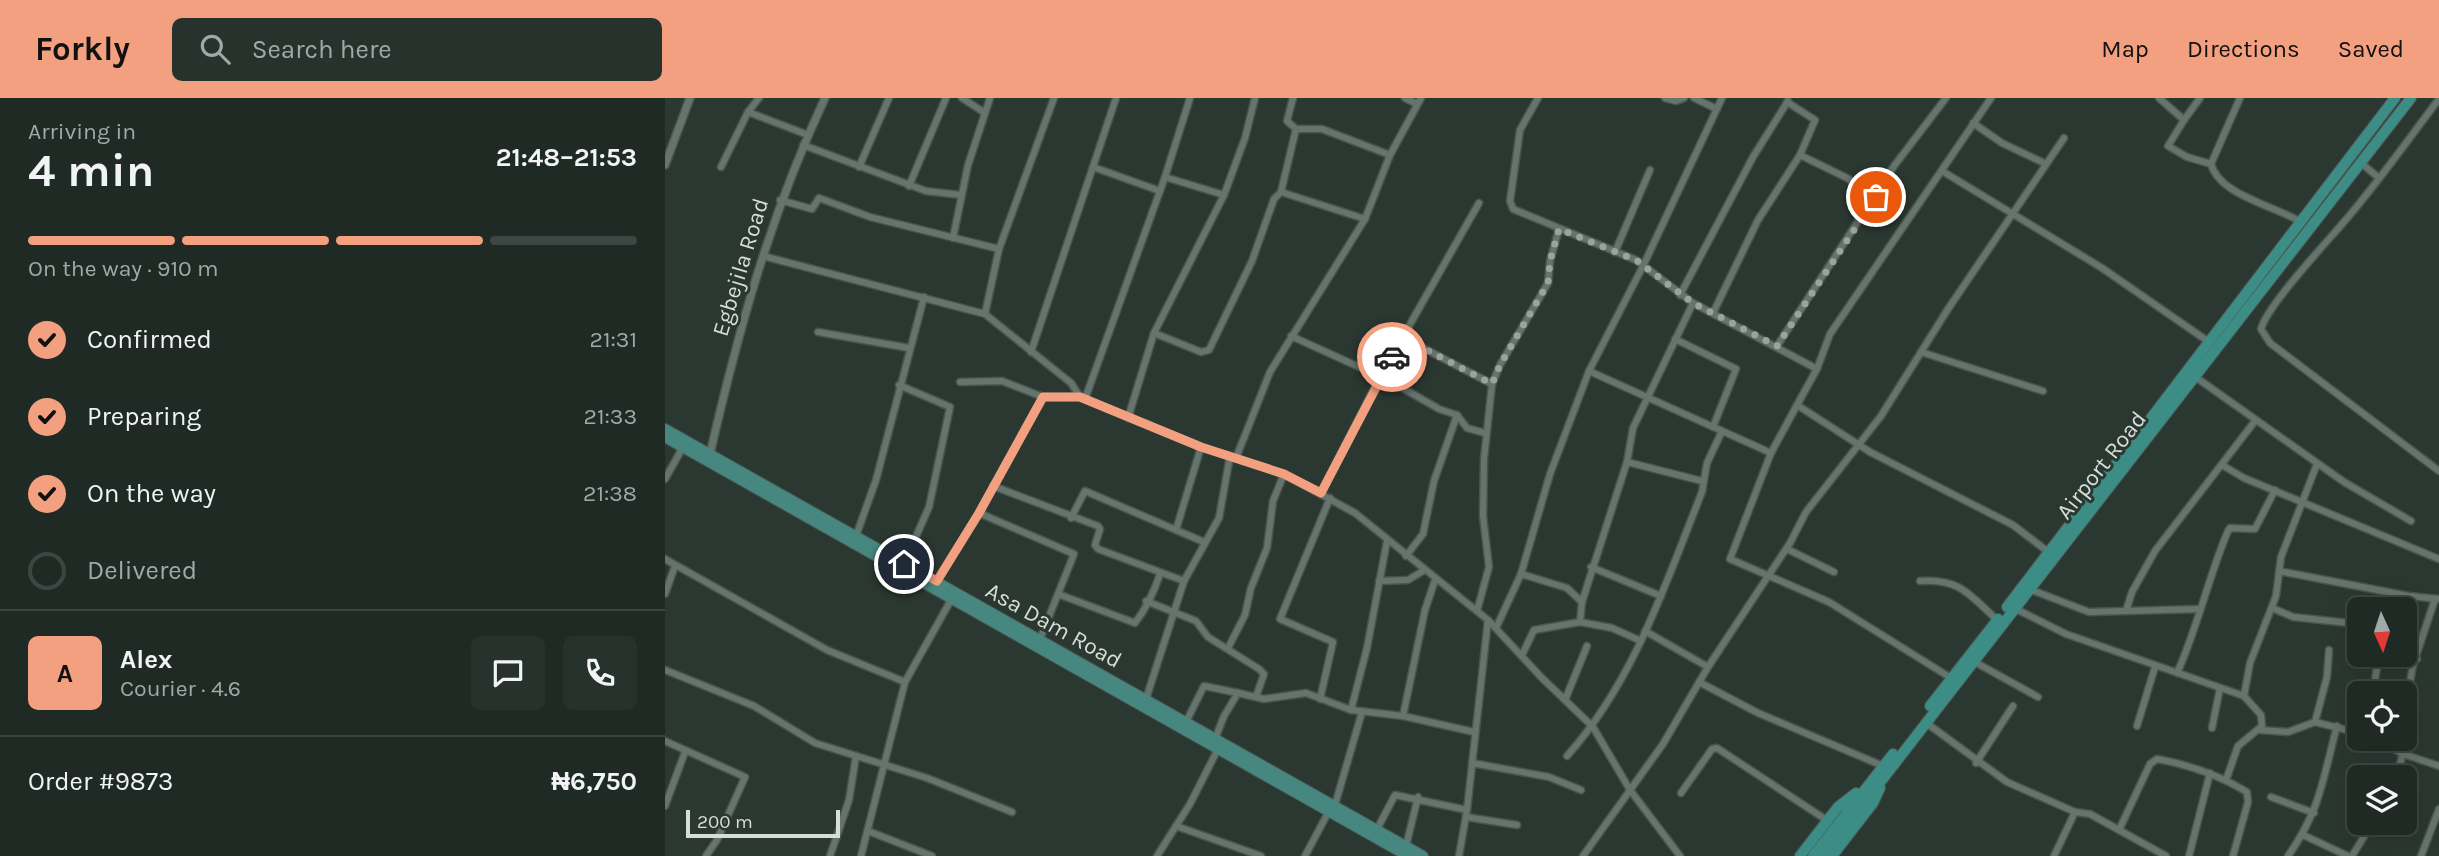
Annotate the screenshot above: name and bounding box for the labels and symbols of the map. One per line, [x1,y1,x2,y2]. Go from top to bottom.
pin [1846,167,1906,227]
street label: Egbejila Road [707,195,774,339]
courier [1357,322,1427,392]
street label: Airport Road [2051,406,2152,525]
pin [874,534,934,594]
street label: Asa Dam Road [981,577,1126,674]
north arrow [2347,597,2417,667]
scale bar [686,807,840,839]

